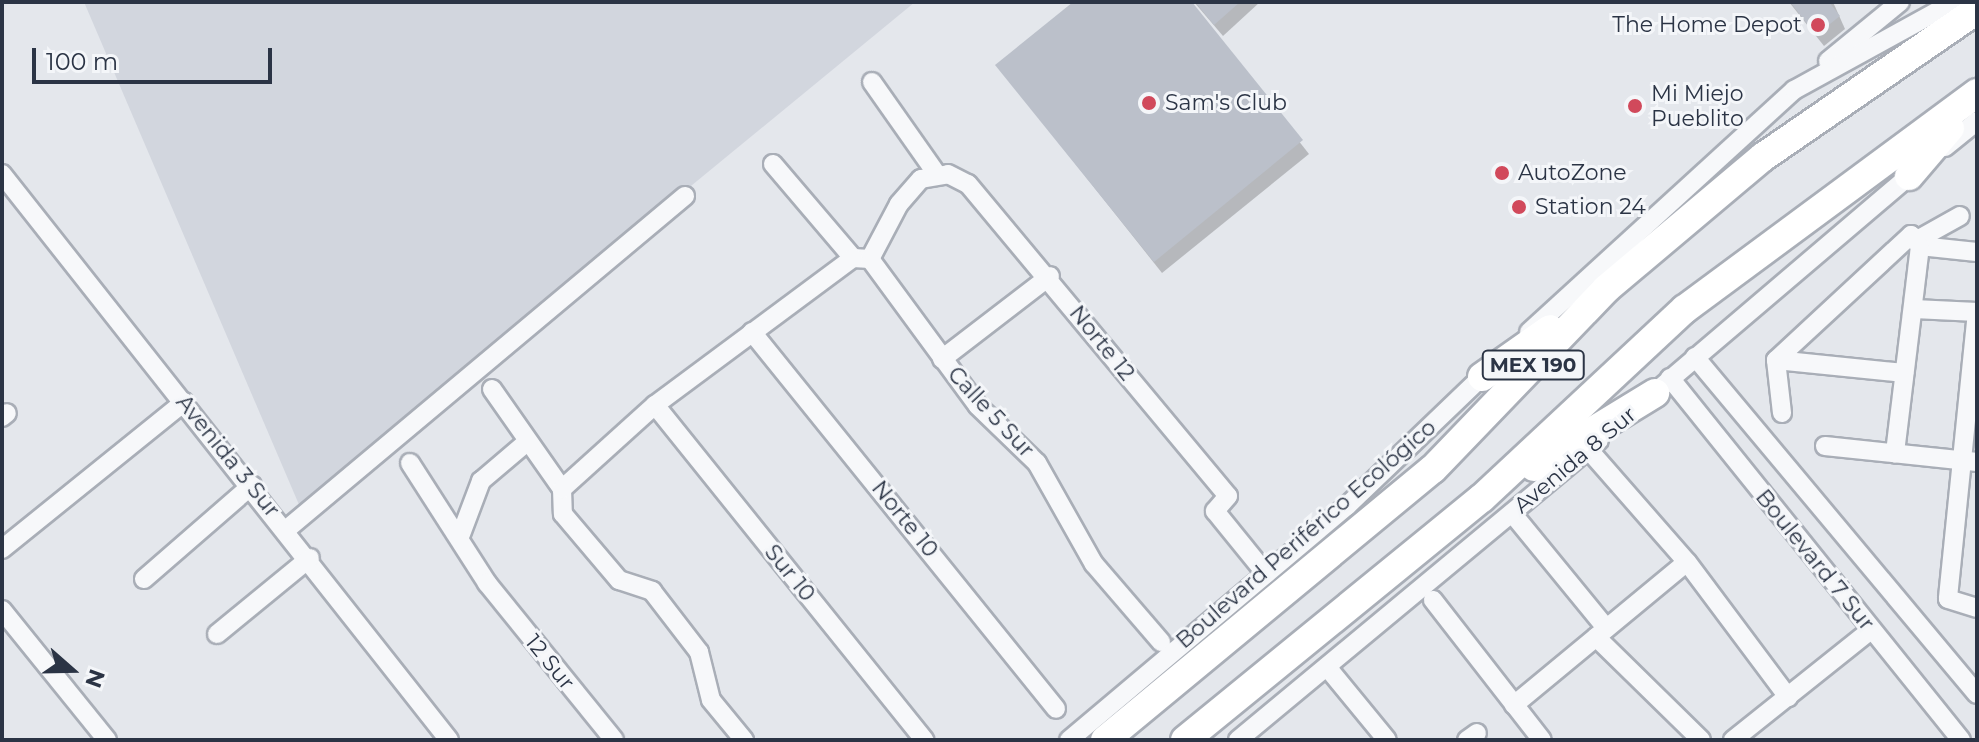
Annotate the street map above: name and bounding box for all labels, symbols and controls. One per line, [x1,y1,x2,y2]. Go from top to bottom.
place label: The Home Depot [1612,12,1802,38]
marker: The Home Depot [1809,16,1827,34]
scale bar [36,32,276,82]
text: 100 m [46,47,118,76]
place label: Mi Miejo Pueblito [1651,80,1744,132]
place label: Sam's Club [1165,90,1287,116]
marker: Sam's Club [1140,94,1158,112]
marker: Mi Miejo Pueblito [1626,97,1644,115]
place label: AutoZone [1518,160,1627,186]
marker: AutoZone [1493,164,1511,182]
place label: Station 24 [1535,194,1646,220]
marker: Station 24 [1510,198,1528,216]
street label: Norte 12 [1064,300,1140,386]
road number: MEX 190 [1481,349,1585,381]
street label: Calle 5 Sur [942,361,1040,463]
street label: Avenida 3 Sur [171,389,285,523]
street label: Avenida 8 Sur [1509,401,1641,519]
street label: Boulevard Periférico Ecológico [1171,414,1441,654]
street label: Norte 10 [866,475,944,563]
street label: Boulevard 7 Sur [1750,484,1880,636]
street label: Sur 10 [759,539,821,607]
street label: 12 Sur [520,629,580,695]
north arrow [32,630,112,710]
text: N [79,665,111,691]

